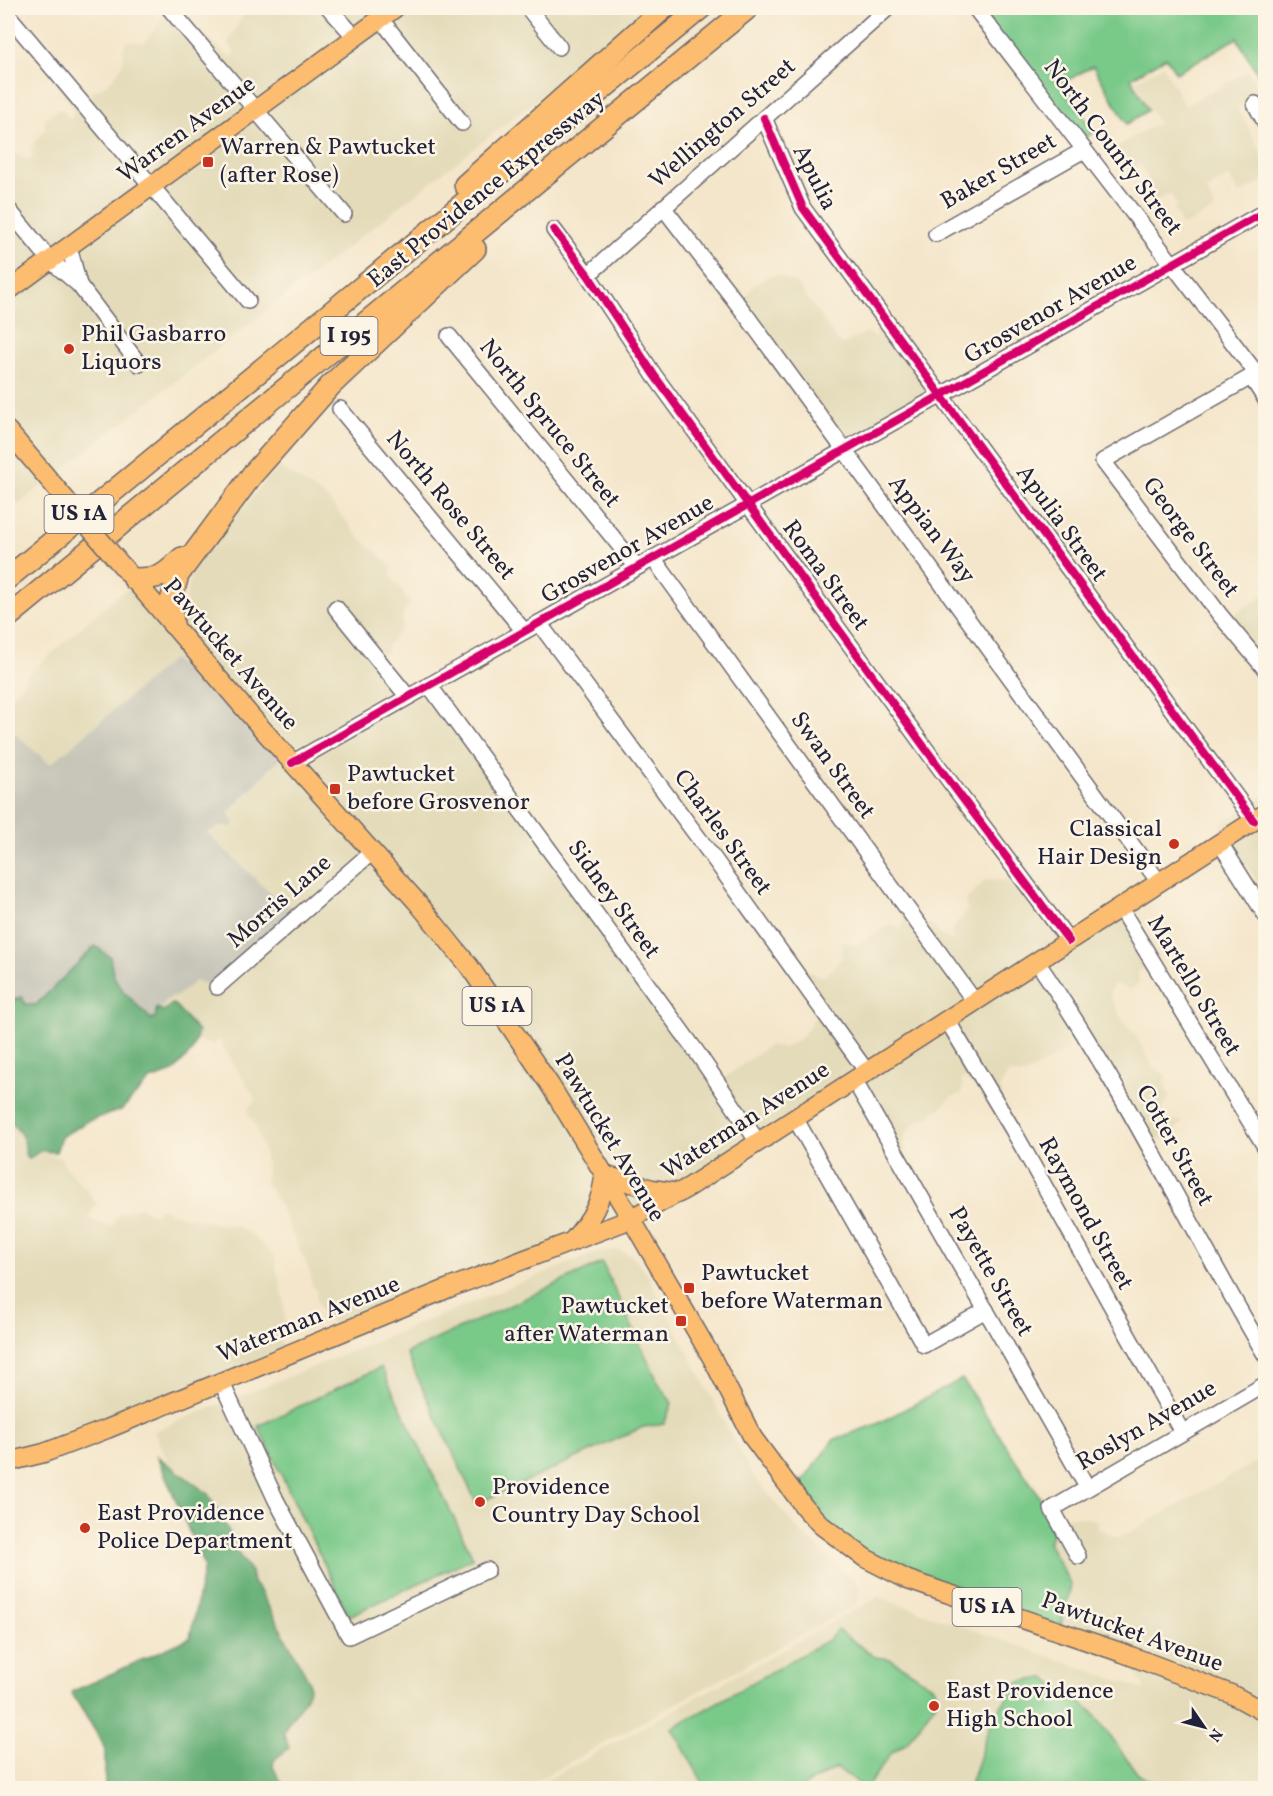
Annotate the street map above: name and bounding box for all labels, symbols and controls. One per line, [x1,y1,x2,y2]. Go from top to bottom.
street label: Wellington Street [642,51,804,197]
street label: North County Street [1034,53,1190,243]
street label: Warren Avenue [111,68,263,192]
street label: East Providence Expressway [361,83,613,297]
street label: Baker Street [935,125,1063,219]
place label: Warren & Pawtucket (after Rose) [220,131,436,193]
street label: Apulia [783,139,845,217]
marker: Warren & Pawtucket (after Rose) [201,155,215,169]
street label: Grosvenor Avenue [958,247,1144,373]
road number: I 195 [320,317,378,355]
place label: Phil Gasbarro Liquors [81,318,226,380]
street label: North Spruce Street [470,332,628,516]
marker: Phil Gasbarro Liquors [62,342,76,356]
street label: North Rose Street [377,424,523,588]
street label: Apulia Street [1007,458,1115,590]
street label: Appian Way [879,469,983,591]
street label: George Street [1133,471,1247,605]
street label: Grosvenor Avenue [535,487,721,613]
road number: US 1A [44,495,113,533]
street label: Roma Street [773,514,877,638]
street label: Pawtucket Avenue [154,572,306,738]
street label: Swan Street [781,705,883,827]
place label: Pawtucket before Grosvenor [347,758,530,820]
street label: Charles Street [665,763,779,903]
marker: Pawtucket before Grosvenor [328,782,342,796]
place label: Classical Hair Design [1037,813,1162,875]
street label: Sidney Street [558,834,668,966]
marker: Classical Hair Design [1167,837,1181,851]
street label: Morris Lane [220,847,340,957]
street label: Martello Street [1138,909,1248,1063]
road number: US 1A [462,987,532,1025]
street label: Pawtucket Avenue [545,1047,673,1229]
street label: Waterman Avenue [655,1054,837,1188]
street label: Cotter Street [1127,1079,1221,1213]
street label: Raymond Street [1029,1131,1141,1297]
street label: Payette Street [939,1201,1041,1343]
place label: Pawtucket before Waterman [701,1257,883,1319]
street label: Waterman Avenue [212,1268,406,1372]
marker: Pawtucket before Waterman [682,1281,696,1295]
place label: Pawtucket after Waterman [504,1290,669,1352]
marker: Pawtucket after Waterman [674,1314,688,1328]
street label: Roslyn Avenue [1071,1372,1223,1480]
place label: Providence Country Day School [492,1471,700,1533]
marker: Providence Country Day School [473,1495,487,1509]
place label: East Providence Police Department [97,1497,293,1559]
marker: East Providence Police Department [78,1521,92,1535]
street label: Pawtucket Avenue [1036,1584,1228,1682]
road number: US 1A [952,1588,1022,1626]
place label: East Providence High School [946,1675,1114,1737]
north arrow [1174,1697,1234,1757]
marker: East Providence High School [927,1699,941,1713]
text: N [1202,1723,1227,1746]

